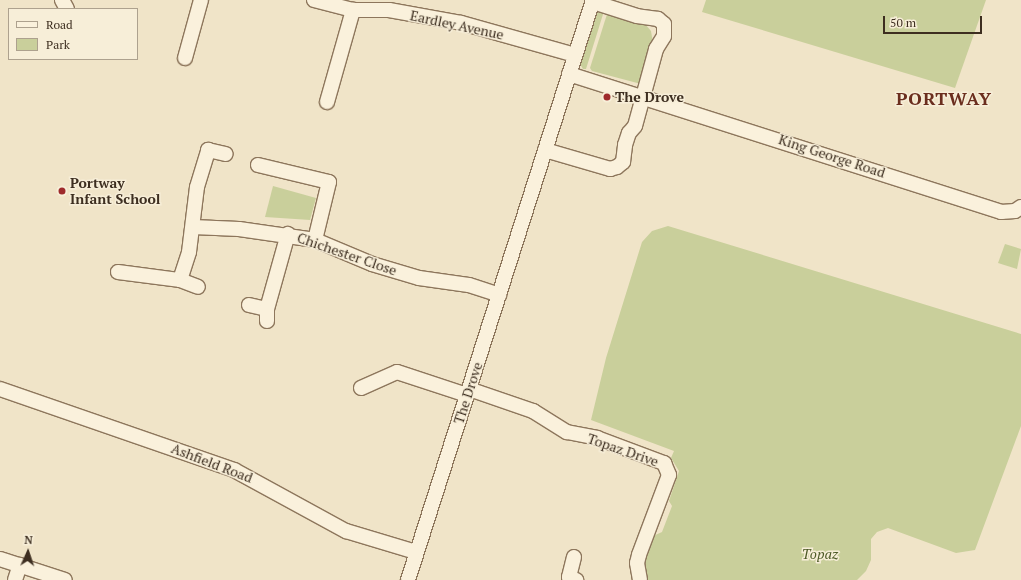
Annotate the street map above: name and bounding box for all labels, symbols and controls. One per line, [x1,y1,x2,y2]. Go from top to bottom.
street label: Eardley Avenue [408,7,506,43]
legend [8,8,138,60]
scale bar [885,8,984,34]
text: 50 m [890,15,916,30]
text: Road [46,17,73,32]
text: Park [46,37,70,52]
district label: PORTWAY [896,87,992,109]
place label: The Drove [615,89,684,105]
marker: The Drove [602,92,612,102]
street label: King George Road [777,131,887,181]
place label: Portway Infant School [70,175,160,208]
marker: Portway Infant School [57,186,67,196]
street label: Chichester Close [295,229,399,279]
street label: The Drove [450,360,486,426]
street label: Topaz Drive [585,430,661,470]
street label: Ashfield Road [169,440,255,486]
north arrow [8,532,48,572]
text: N [24,533,33,547]
park label: Topaz [802,546,838,562]

